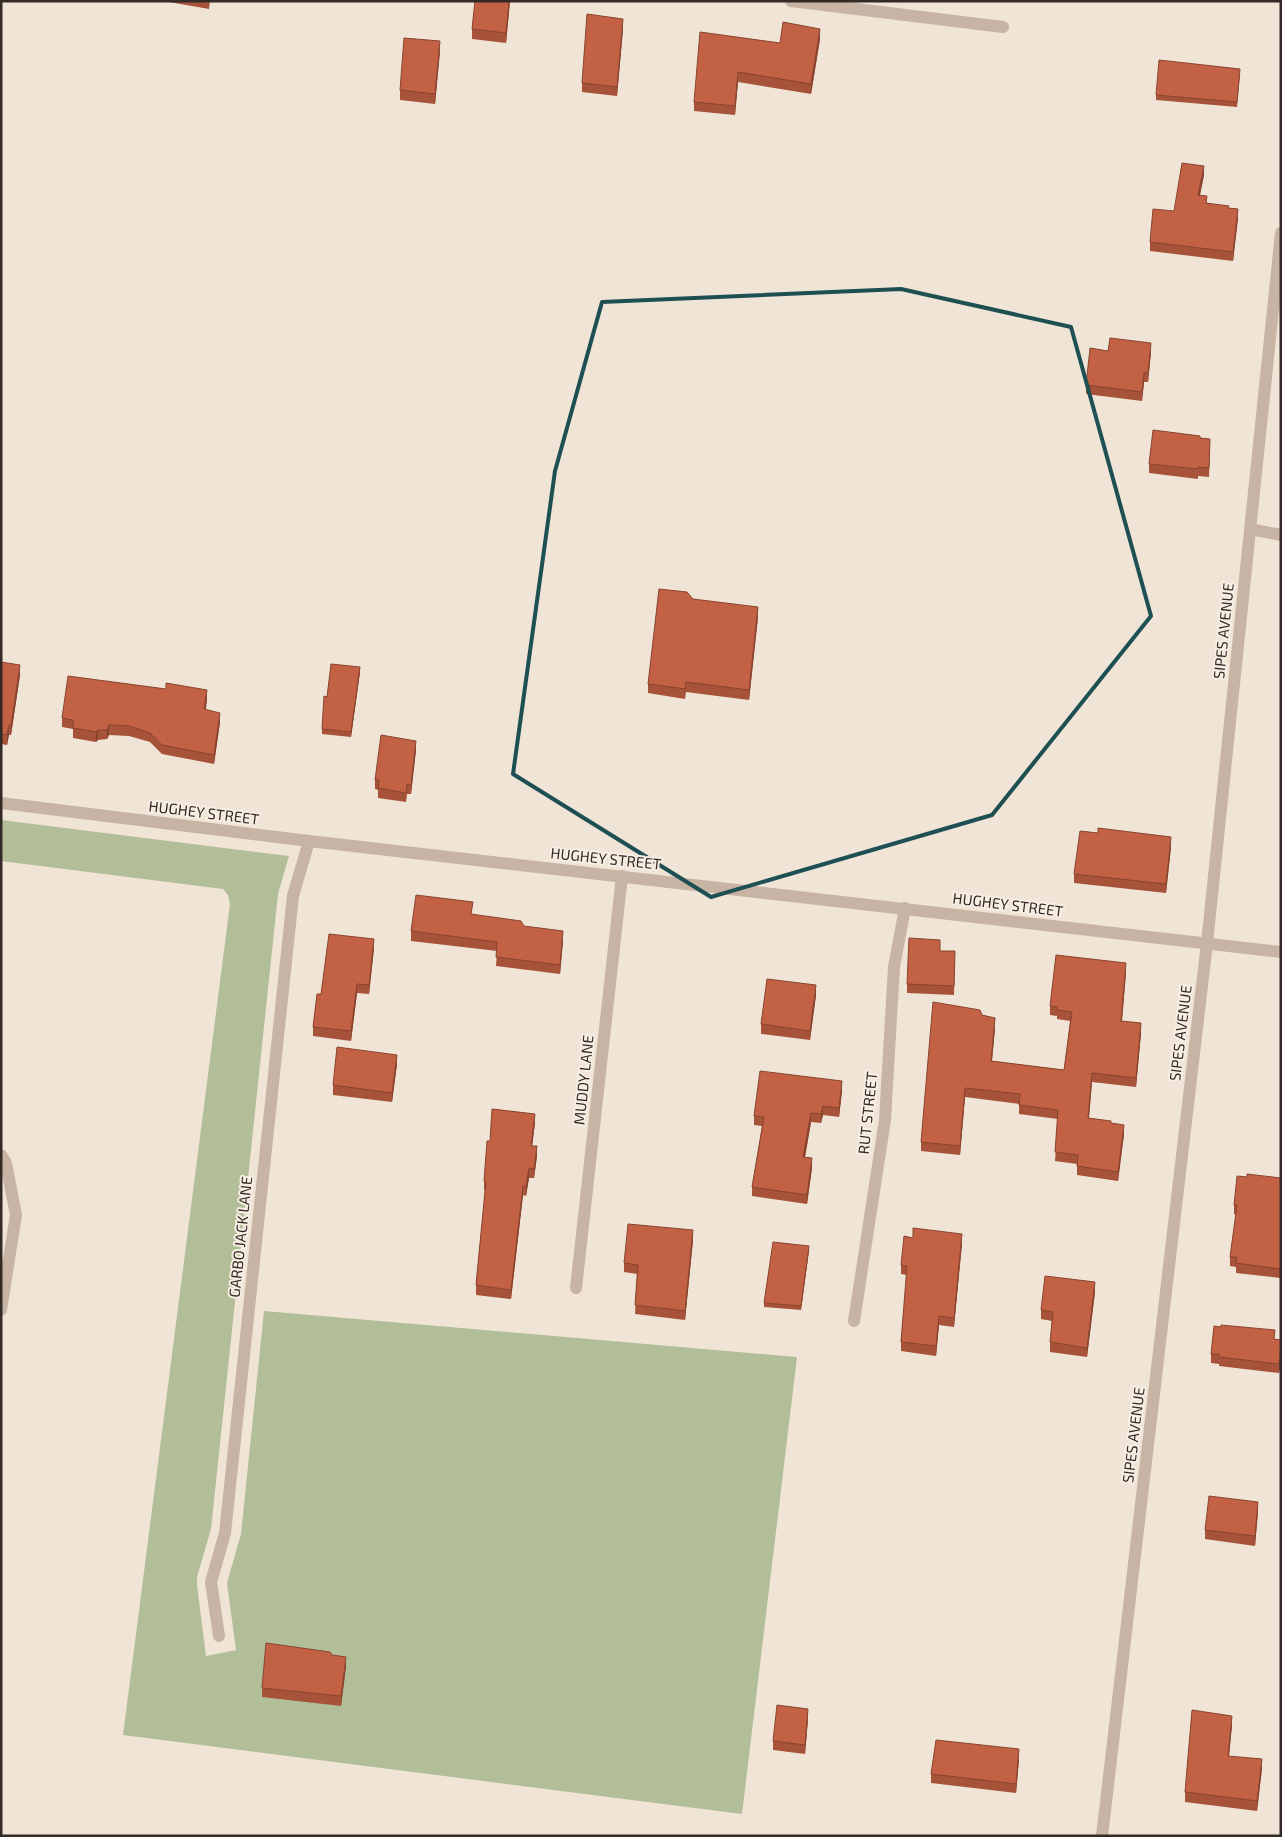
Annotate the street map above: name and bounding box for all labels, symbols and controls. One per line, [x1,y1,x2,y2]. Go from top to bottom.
street label: SIPES AVENUE [1209,582,1237,680]
street label: HUGHEY STREET [148,796,261,828]
street label: HUGHEY STREET [550,843,663,873]
street label: HUGHEY STREET [952,888,1065,920]
street label: SIPES AVENUE [1165,984,1195,1082]
street label: MUDDY LANE [569,1034,597,1126]
street label: RUT STREET [854,1071,880,1155]
street label: GARBO JACK LANE [225,1176,255,1298]
street label: SIPES AVENUE [1118,1386,1148,1484]

